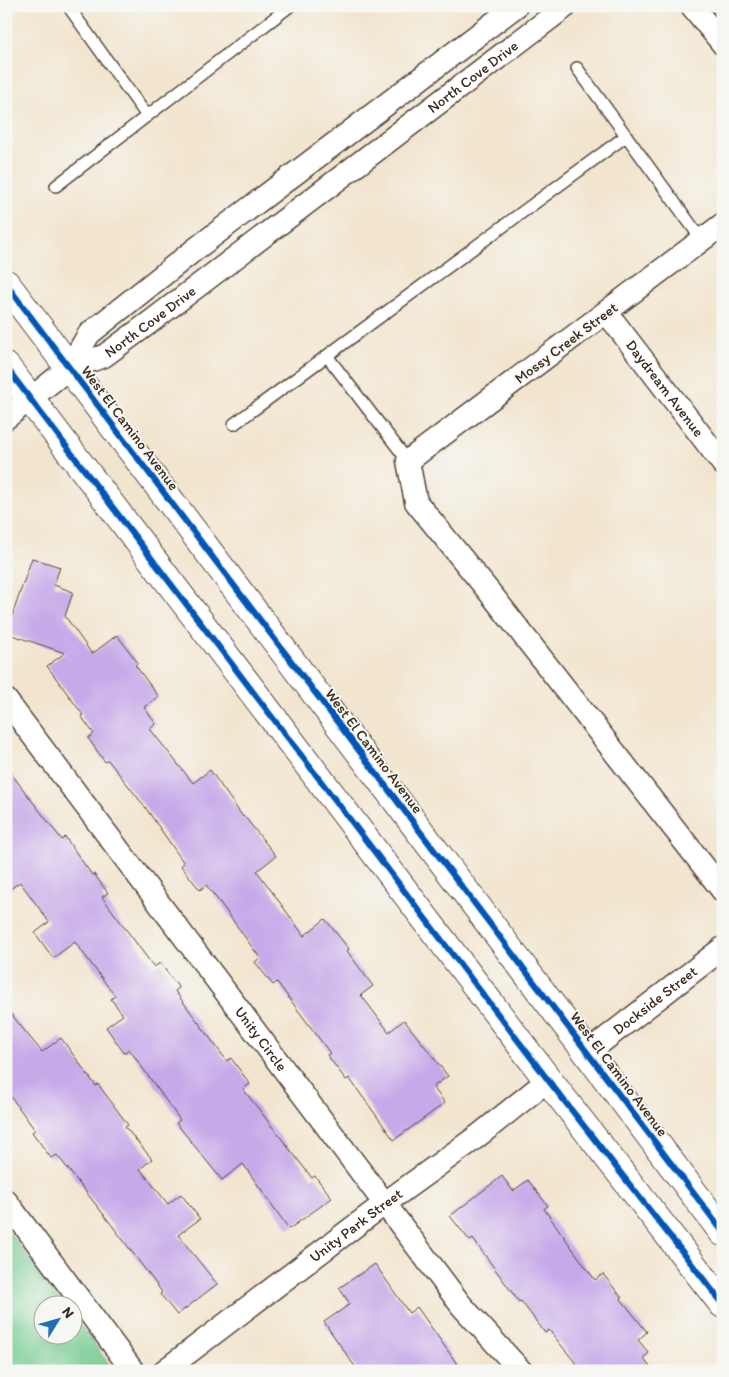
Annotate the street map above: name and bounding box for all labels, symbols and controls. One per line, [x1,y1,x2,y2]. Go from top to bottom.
street label: North Cove Drive [424,37,522,117]
street label: North Cove Drive [101,282,199,361]
street label: Mossy Creek Street [511,298,621,388]
street label: Daydream Avenue [622,336,708,440]
street label: West El Camino Avenue [77,362,183,494]
street label: West El Camino Avenue [321,685,427,817]
street label: Dockside Street [609,962,701,1039]
street label: Unity Circle [231,1003,291,1075]
street label: West El Camino Avenue [566,1008,672,1140]
street label: Unity Park Street [306,1184,406,1266]
north arrow [32,1294,82,1344]
text: N [58,1304,78,1321]

